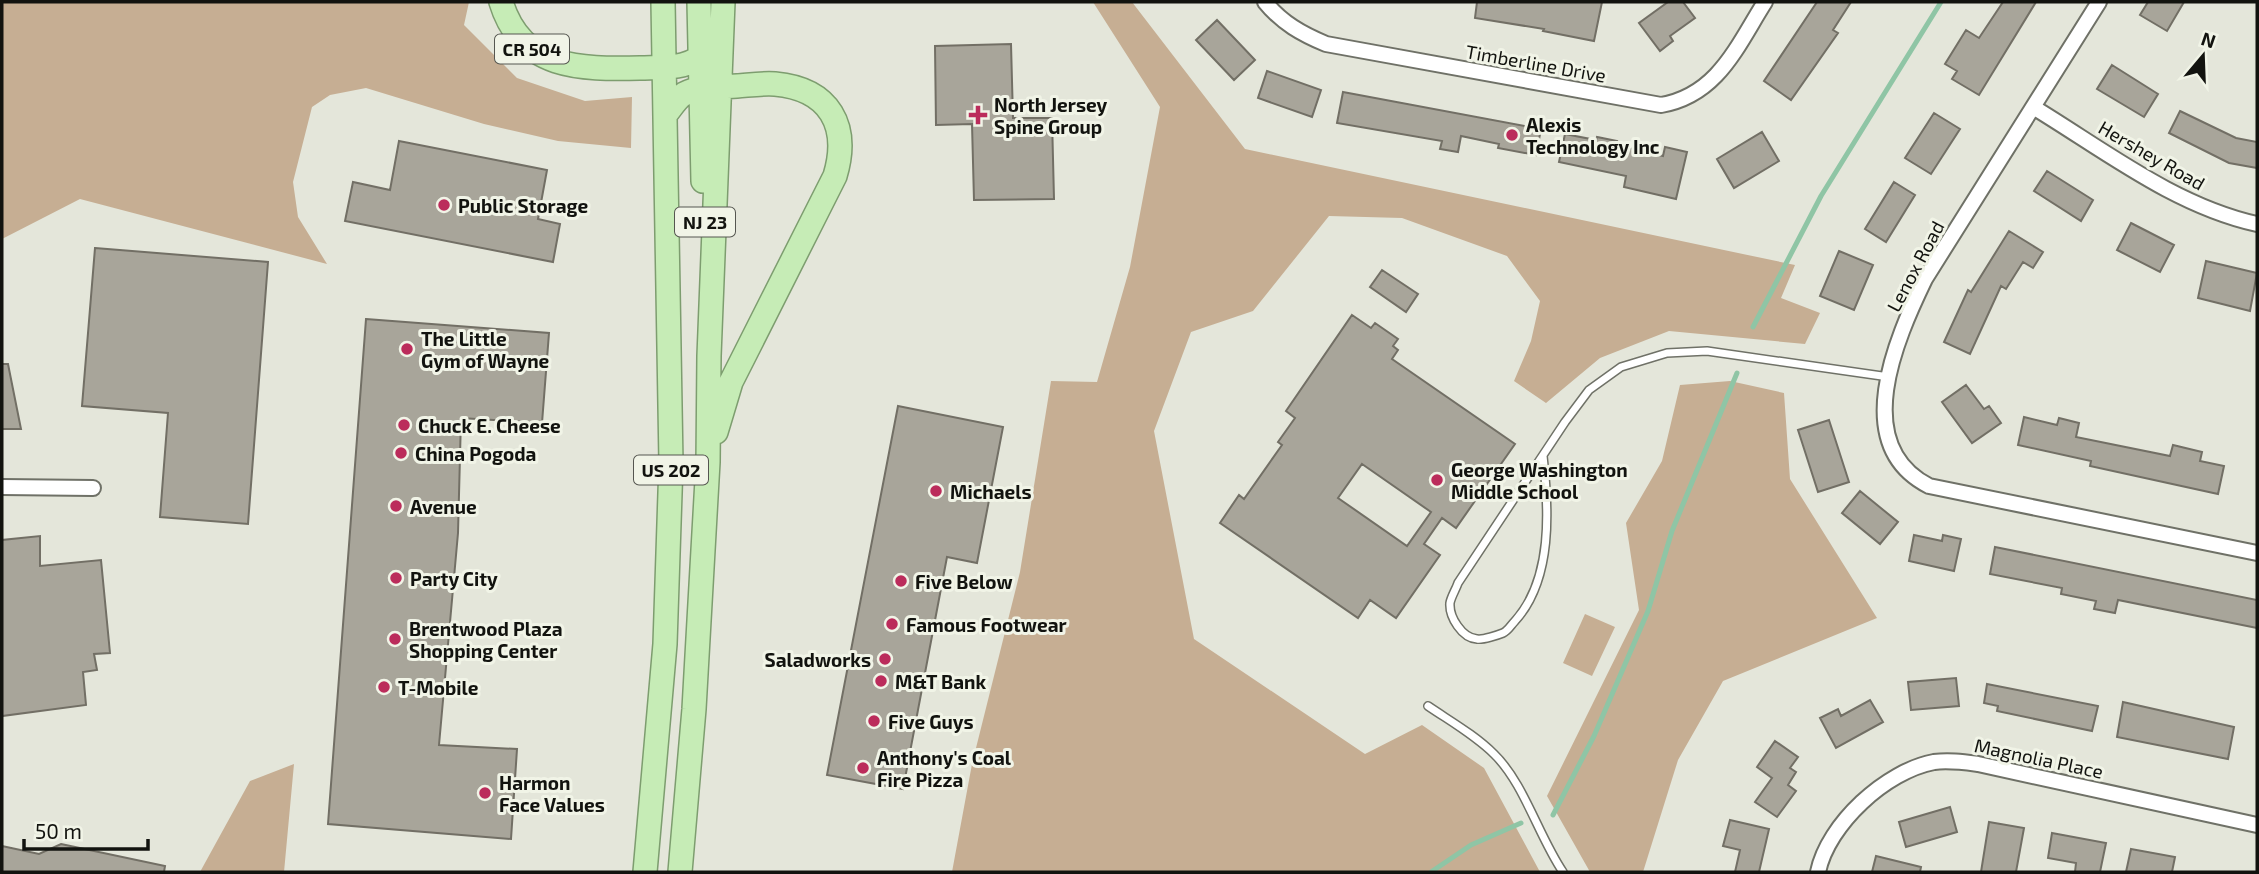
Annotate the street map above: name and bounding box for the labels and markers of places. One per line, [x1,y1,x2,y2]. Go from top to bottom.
place label: North Jersey Spine Group [994,93,1108,138]
marker: North Jersey Spine Group [968,105,988,125]
place label: Alexis Technology Inc [1526,113,1660,159]
marker: Alexis Technology Inc [1504,127,1520,143]
place label: Public Storage [458,194,588,217]
marker: Public Storage [436,197,452,213]
place label: The Little Gym of Wayne [421,327,550,373]
marker: The Little Gym of Wayne [399,341,415,357]
place label: Chuck E. Cheese [418,414,561,437]
marker: Chuck E. Cheese [396,417,412,433]
place label: China Pogoda [415,442,536,465]
marker: China Pogoda [393,445,409,461]
place label: George Washington Middle School [1451,458,1628,503]
marker: George Washington Middle School [1429,472,1445,488]
place label: Michaels [950,480,1032,503]
marker: Michaels [928,483,944,499]
place label: Avenue [410,495,477,518]
marker: Avenue [388,498,404,514]
place label: Party City [410,567,498,591]
marker: Party City [388,570,404,586]
place label: Five Below [915,570,1013,593]
marker: Five Below [893,573,909,589]
place label: Famous Footwear [906,613,1067,636]
marker: Famous Footwear [884,616,900,632]
place label: Brentwood Plaza Shopping Center [409,617,563,662]
marker: Brentwood Plaza Shopping Center [387,631,403,647]
place label: Saladworks [765,648,871,671]
marker: Saladworks [877,651,893,667]
place label: M&T Bank [895,670,986,693]
marker: M&T Bank [873,673,889,689]
place label: T-Mobile [398,676,479,699]
marker: T-Mobile [376,679,392,695]
place label: Five Guys [888,710,974,734]
marker: Five Guys [866,713,882,729]
place label: Anthony's Coal Fire Pizza [877,746,1012,791]
marker: Anthony's Coal Fire Pizza [855,760,871,776]
place label: Harmon Face Values [499,771,605,816]
marker: Harmon Face Values [477,785,493,801]

